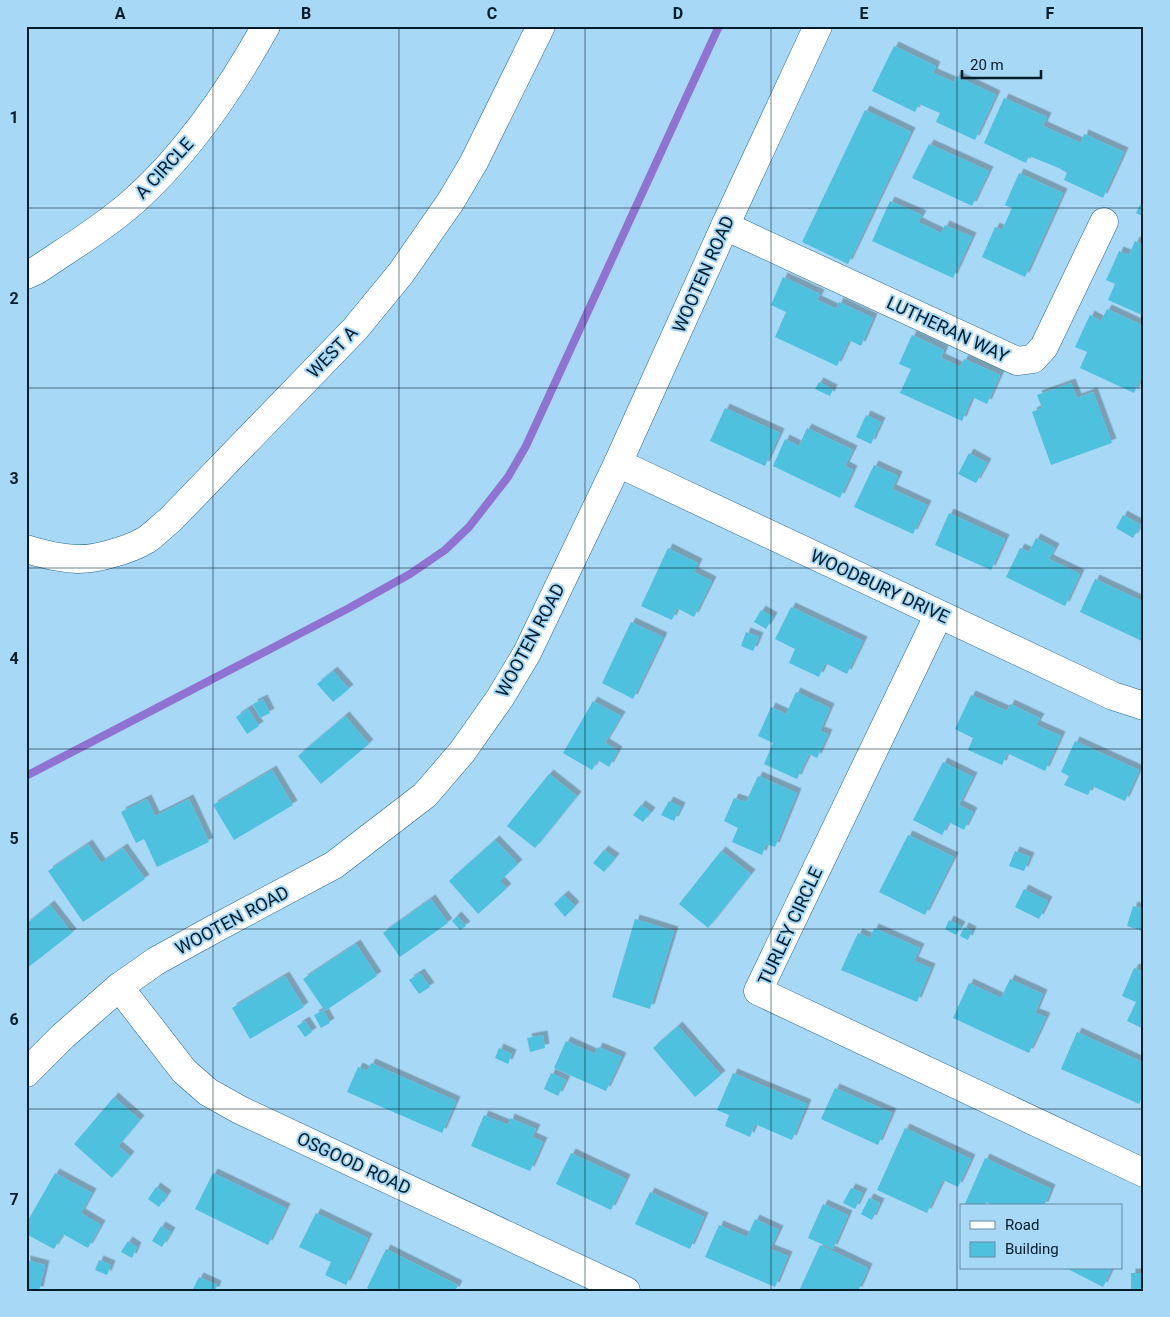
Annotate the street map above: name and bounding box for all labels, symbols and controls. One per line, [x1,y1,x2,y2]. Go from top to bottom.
text: A [115,4,126,23]
text: B [301,4,311,23]
text: C [487,4,497,23]
text: D [673,4,683,23]
text: E [860,4,869,23]
text: F [1046,4,1055,23]
scale bar [962,48,1041,80]
text: 20 m [970,56,1004,74]
text: 1 [9,108,19,127]
street label: A CIRCLE [131,133,197,203]
street label: WOOTEN ROAD [668,212,738,336]
text: 2 [9,289,19,308]
street label: LUTHERAN WAY [884,292,1012,367]
street label: WEST A [302,322,362,382]
text: 3 [9,469,19,488]
street label: WOODBURY DRIVE [807,545,953,627]
street label: WOOTEN ROAD [491,580,569,700]
text: 4 [9,649,19,668]
text: 5 [9,829,19,848]
street label: TURLEY CIRCLE [753,864,827,988]
street label: WOOTEN ROAD [172,881,292,959]
text: 6 [9,1010,19,1029]
street label: OSGOOD ROAD [294,1127,414,1199]
text: 7 [9,1190,19,1209]
legend [960,1204,1122,1270]
text: Road [1005,1216,1039,1234]
text: Building [1005,1240,1059,1258]

